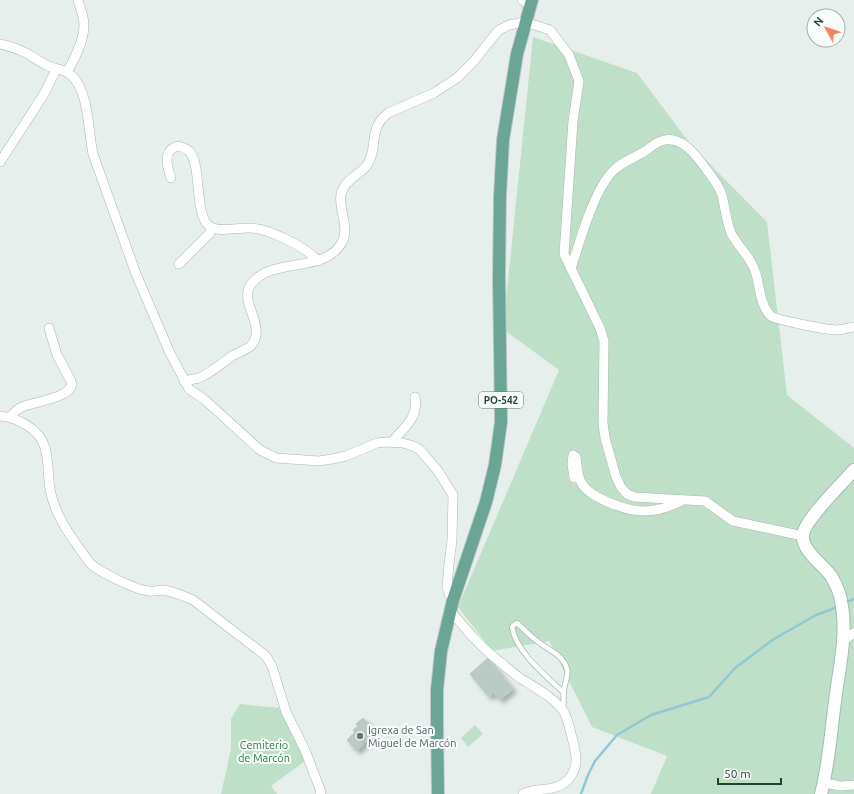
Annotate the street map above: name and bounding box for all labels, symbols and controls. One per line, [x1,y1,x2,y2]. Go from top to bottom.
north arrow [806,8,846,48]
text: N [811,15,826,29]
road number: PO-542 [479,392,523,408]
place label: Igrexa de San Miguel de Marcón [368,724,457,749]
marker: Igrexa de San Miguel de Marcón [355,731,365,741]
park label: Cemiterio de Marcón [238,739,290,764]
scale bar [718,760,781,786]
text: 50 m [724,767,751,780]

